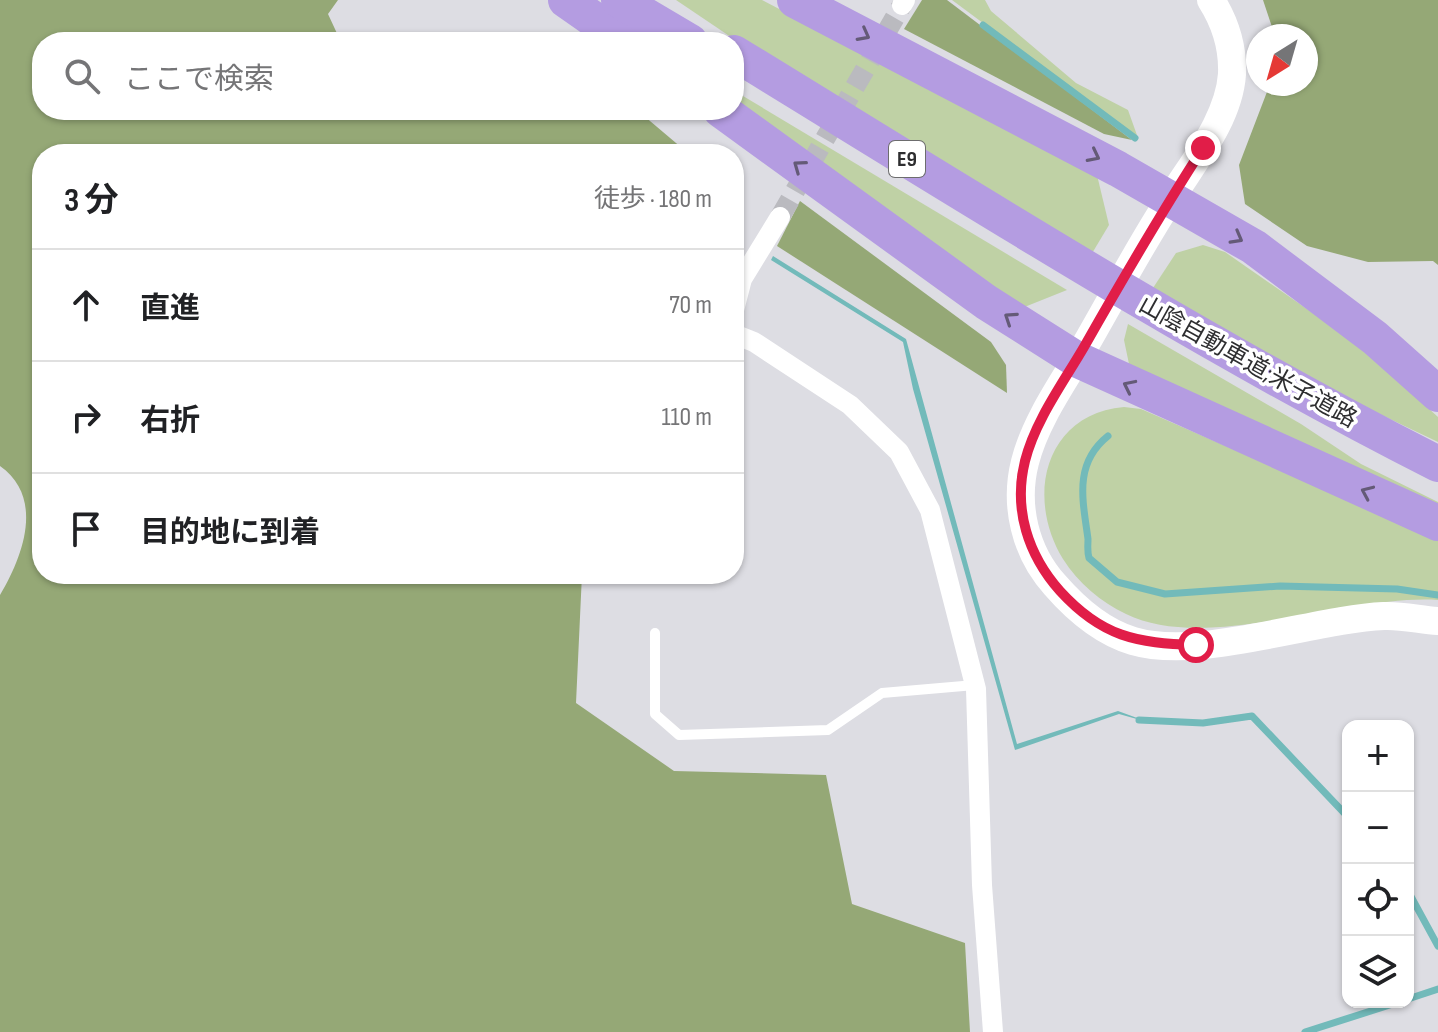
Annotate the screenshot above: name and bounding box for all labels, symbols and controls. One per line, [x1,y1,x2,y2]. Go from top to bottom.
north arrow [1246,24,1318,96]
one-way arrow [856,26,871,41]
search box [32,32,744,120]
icon: search [60,54,104,98]
text: ここで検索 [124,62,274,98]
route end [1185,130,1221,166]
road number: E9 [889,141,925,177]
one-way arrow [1086,147,1101,162]
one-way arrow [794,162,808,176]
text: 3 分 [64,180,119,221]
text: 徒歩 · 180 m [594,184,712,215]
one-way arrow [1228,228,1243,244]
icon: ahead [64,283,108,327]
text: 70 m [669,290,712,321]
street label: 山陰自動車道;米子道路 [1134,290,1362,434]
text: 直進 [140,291,200,327]
one-way arrow [1005,313,1019,328]
one-way arrow [1123,380,1138,395]
icon: right [64,395,108,439]
text: 110 m [661,402,712,433]
text: 右折 [140,403,200,439]
one-way arrow [1360,485,1375,501]
icon: arrive [64,507,108,551]
text: 目的地に到着 [140,515,320,551]
route start [1178,627,1214,663]
map controls [1342,720,1414,1008]
button: + [1342,720,1414,792]
button: − [1342,792,1414,864]
button: locate [1342,864,1414,936]
button: layers [1342,936,1414,1008]

